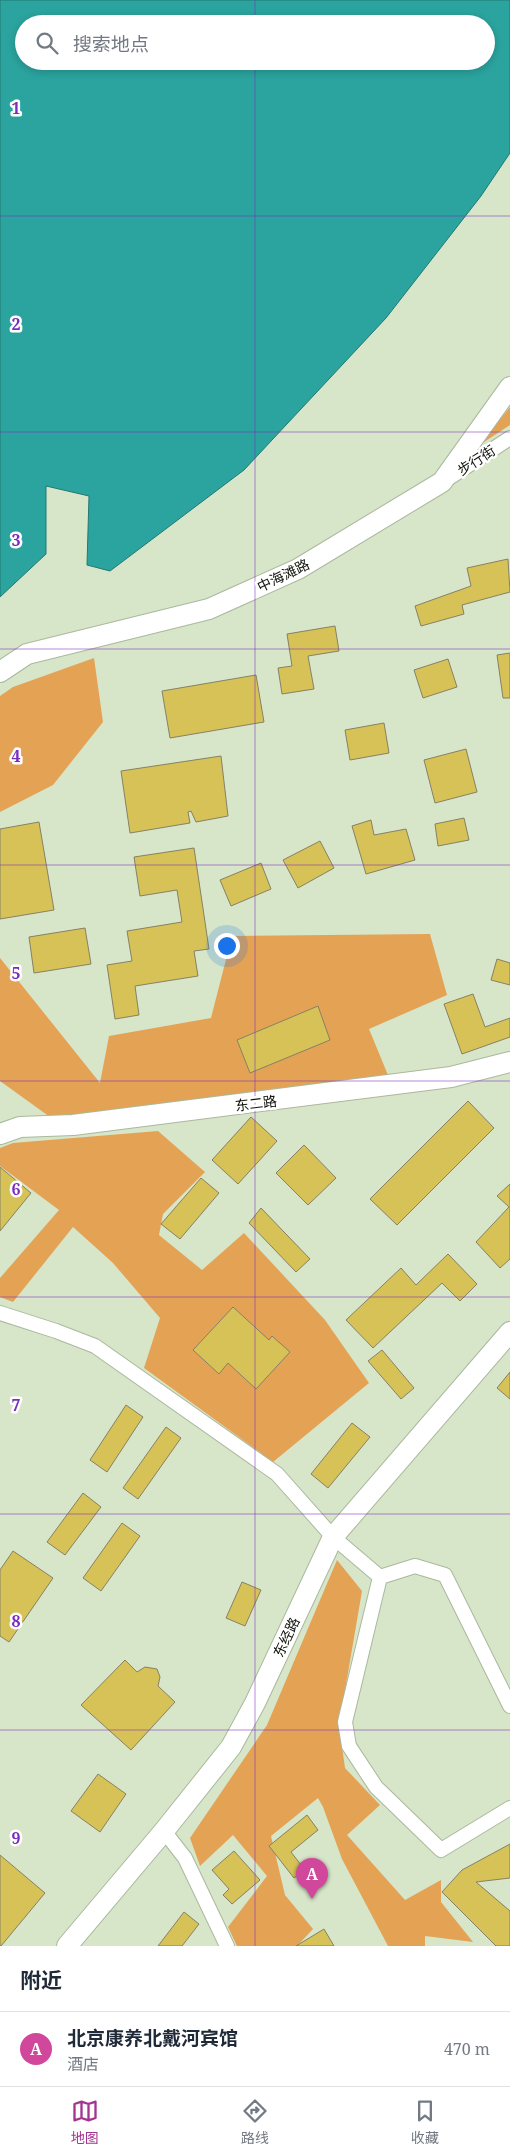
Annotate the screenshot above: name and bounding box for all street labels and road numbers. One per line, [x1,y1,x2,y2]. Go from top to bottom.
street label: 步行街 [453,441,499,479]
street label: 中海滩路 [254,554,312,596]
street label: 东二路 [234,1091,278,1115]
street label: 东经路 [269,1614,303,1660]

